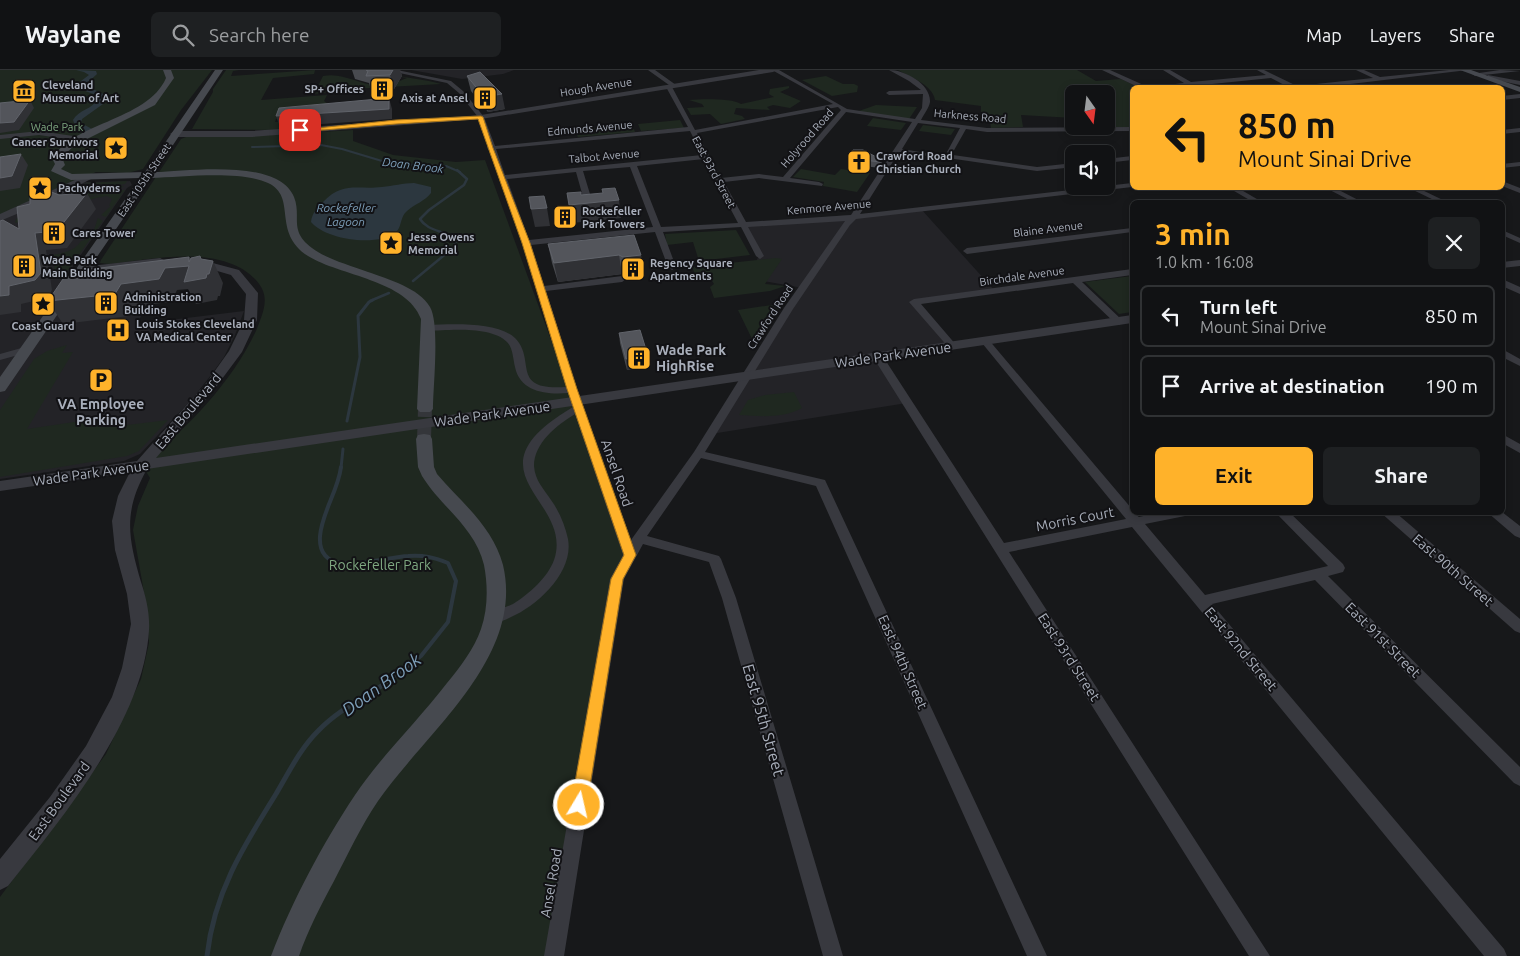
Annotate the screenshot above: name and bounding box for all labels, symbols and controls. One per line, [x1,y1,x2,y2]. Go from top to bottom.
search box [151,12,501,57]
text: Waylane [25,21,121,48]
icon: search [169,21,197,49]
text: Search here [209,24,309,46]
text: Map [1306,25,1342,45]
text: Layers [1370,25,1421,45]
text: Share [1449,25,1495,45]
street label: Hough Avenue [559,75,633,99]
building icon: SP+ Offices [369,76,395,102]
museum icon: Cleveland Museum of Art [11,78,37,104]
place label: Cleveland Museum of Art [42,79,119,104]
place label: SP+ Offices [305,83,364,95]
building icon: Axis at Ansel [472,85,498,111]
north arrow [1065,85,1115,135]
map controls [1065,85,1115,195]
place label: Axis at Ansel [401,92,469,104]
icon: left [1155,105,1220,170]
text: 850 m [1238,105,1336,145]
street label: Holyrood Road [778,106,836,170]
street label: Harkness Road [933,107,1007,125]
pin [279,109,321,151]
icon: arrive [286,116,314,144]
street label: Edmunds Avenue [547,118,633,138]
park label: Wade Park [31,121,84,133]
street label: East 93rd Street [690,134,738,211]
place icon: Cancer Survivors Memorial [103,135,129,161]
place label: Cancer Survivors Memorial [11,136,99,161]
street label: East 105th Street [115,140,173,219]
button: sound [1065,145,1115,195]
text: Mount Sinai Drive [1238,146,1412,171]
street label: Talbot Avenue [568,147,640,165]
church icon: Crawford Road Christian Church [846,149,872,175]
place label: Crawford Road Christian Church [876,150,961,175]
water label: Doan Brook [381,155,445,175]
place icon: Pachyderms [27,175,53,201]
place label: Pachyderms [58,182,120,194]
street label: Kenmore Avenue [786,197,872,217]
water label: Rockefeller Lagoon [316,201,376,228]
building icon: Rockefeller Park Towers [552,204,578,230]
place label: Rockefeller Park Towers [582,205,645,230]
text: 3 min [1155,217,1231,251]
button: close [1428,217,1480,269]
street label: Blaine Avenue [1012,219,1084,239]
building icon: Cares Tower [41,220,67,246]
place label: Cares Tower [72,227,136,239]
place icon: Jesse Owens Memorial [378,230,404,256]
place label: Jesse Owens Memorial [408,231,475,256]
building icon: Wade Park Main Building [11,253,37,279]
text: 1.0 km · 16:08 [1155,253,1254,271]
place label: Wade Park Main Building [42,254,113,279]
building icon: Regency Square Apartments [620,256,646,282]
place label: Regency Square Apartments [650,257,733,282]
street label: Birchdale Avenue [979,264,1065,288]
street label: Crawford Road [745,283,795,351]
building icon: Administration Building [93,290,119,316]
place icon: Coast Guard [30,291,56,317]
place label: Administration Building [124,291,201,316]
text: Turn left [1200,296,1278,318]
icon: left [1157,302,1185,330]
text: 850 m [1425,305,1478,327]
hospital icon: Louis Stokes Cleveland VA Medical Center [105,317,131,343]
place label: Louis Stokes Cleveland VA Medical Center [136,318,255,343]
text: Mount Sinai Drive [1200,318,1327,336]
place label: Coast Guard [11,320,75,332]
street label: Wade Park Avenue [834,339,952,371]
place label: Wade Park HighRise [656,342,726,374]
building icon: Wade Park HighRise [626,345,652,371]
parking icon: VA Employee Parking [88,367,114,393]
street label: East Boulevard [152,370,224,452]
icon: arrive [1157,372,1185,400]
text: Arrive at destination [1200,375,1385,397]
text: 190 m [1425,375,1478,397]
place label: VA Employee Parking [58,396,144,428]
street label: Wade Park Avenue [433,398,551,430]
street label: Ansel Road [598,437,636,509]
button: Exit [1155,447,1313,505]
button: Share [1323,447,1480,505]
street label: Wade Park Avenue [32,457,150,489]
street label: Morris Court [1035,503,1116,534]
street label: East 90th Street [1409,531,1497,610]
park label: Rockefeller Park [329,557,431,573]
street label: East 91st Street [1342,599,1424,681]
street label: East 92nd Street [1201,604,1281,694]
street label: East 93rd Street [1035,610,1104,704]
street label: East 94th Street [875,612,931,712]
water label: Doan Brook [337,648,425,719]
street label: East 95th Street [739,662,789,779]
street label: East Boulevard [25,758,93,844]
position arrow [552,778,604,830]
street label: Ansel Road [537,847,565,919]

